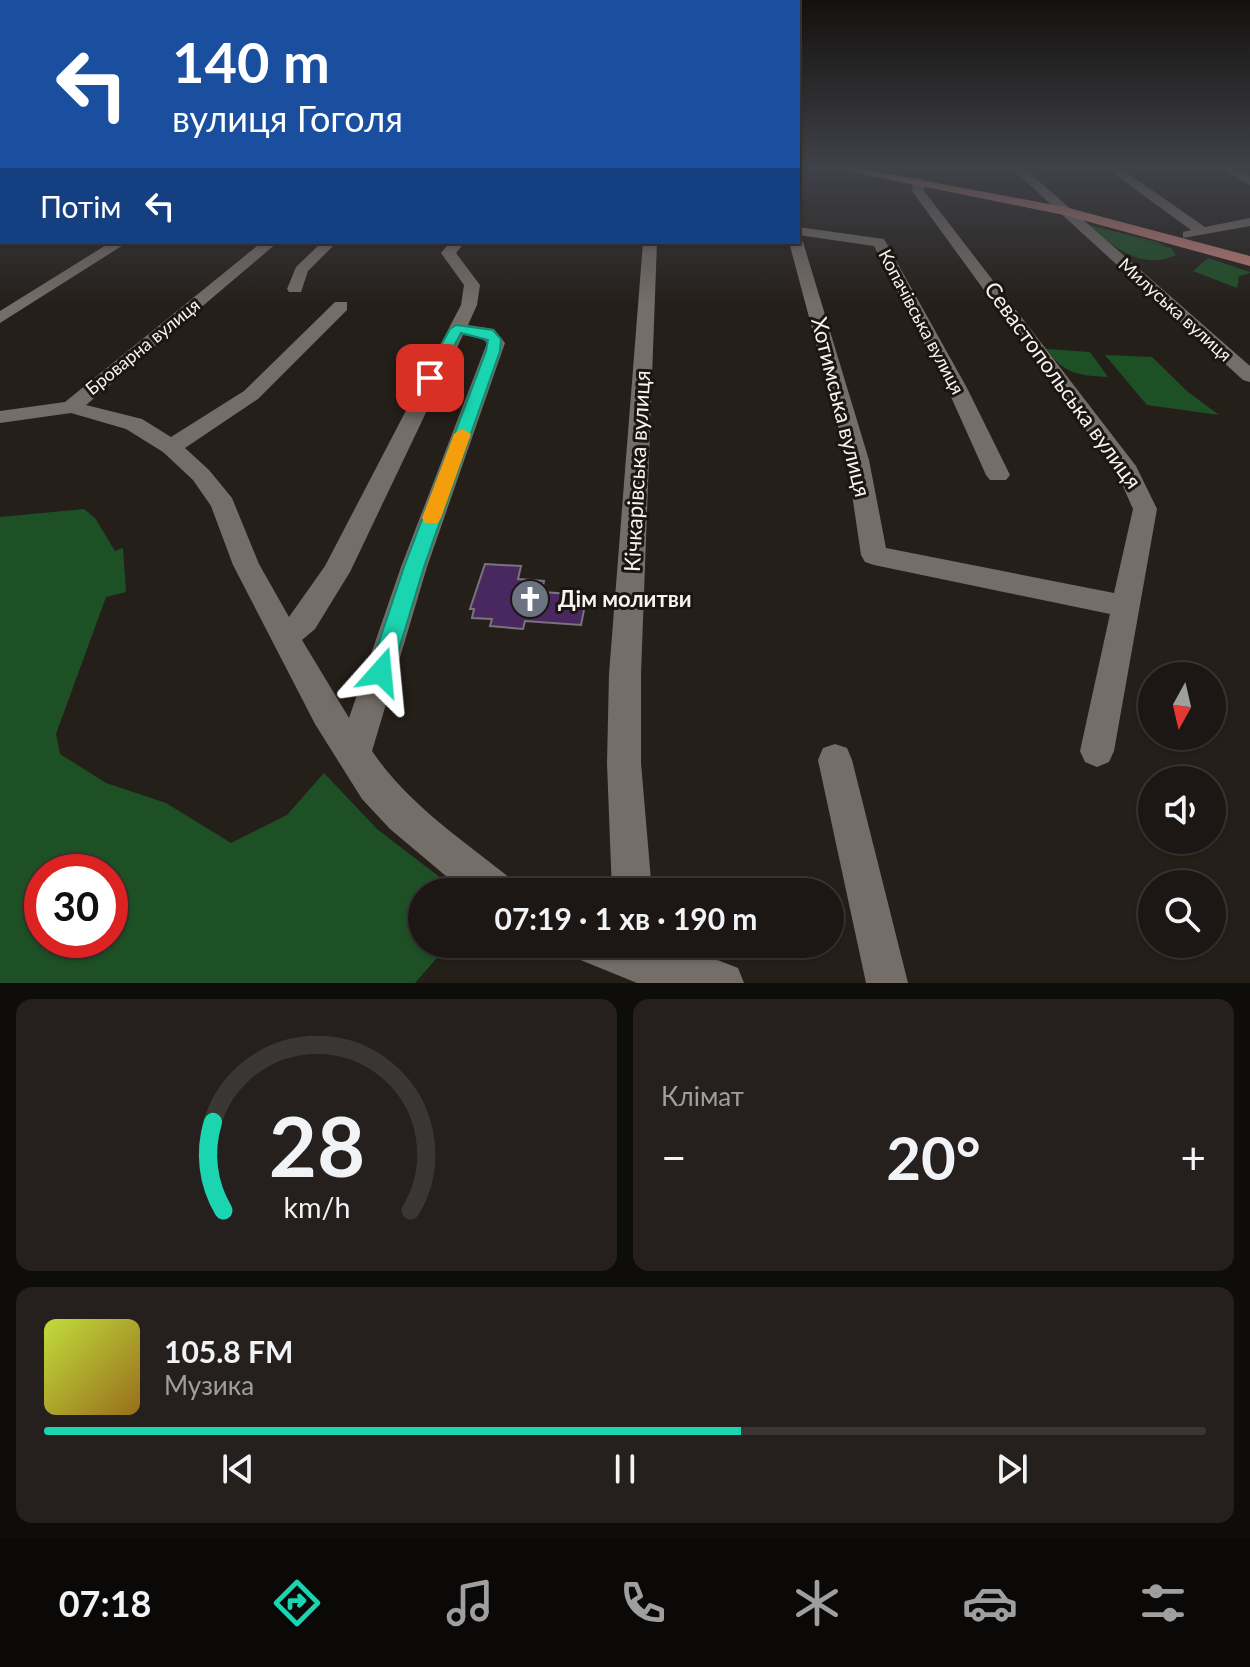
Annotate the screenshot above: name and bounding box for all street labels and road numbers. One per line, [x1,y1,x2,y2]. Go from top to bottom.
street label: Копачівська вулиця [874,245,969,398]
street label: Милуська вулиця [1115,253,1237,366]
street label: Севастопольська вулиця [979,276,1148,493]
street label: Броварна вулиця [81,293,204,399]
street label: Хотимська вулиця [806,314,877,500]
street label: Кічкарівська вулиця [618,370,655,572]

